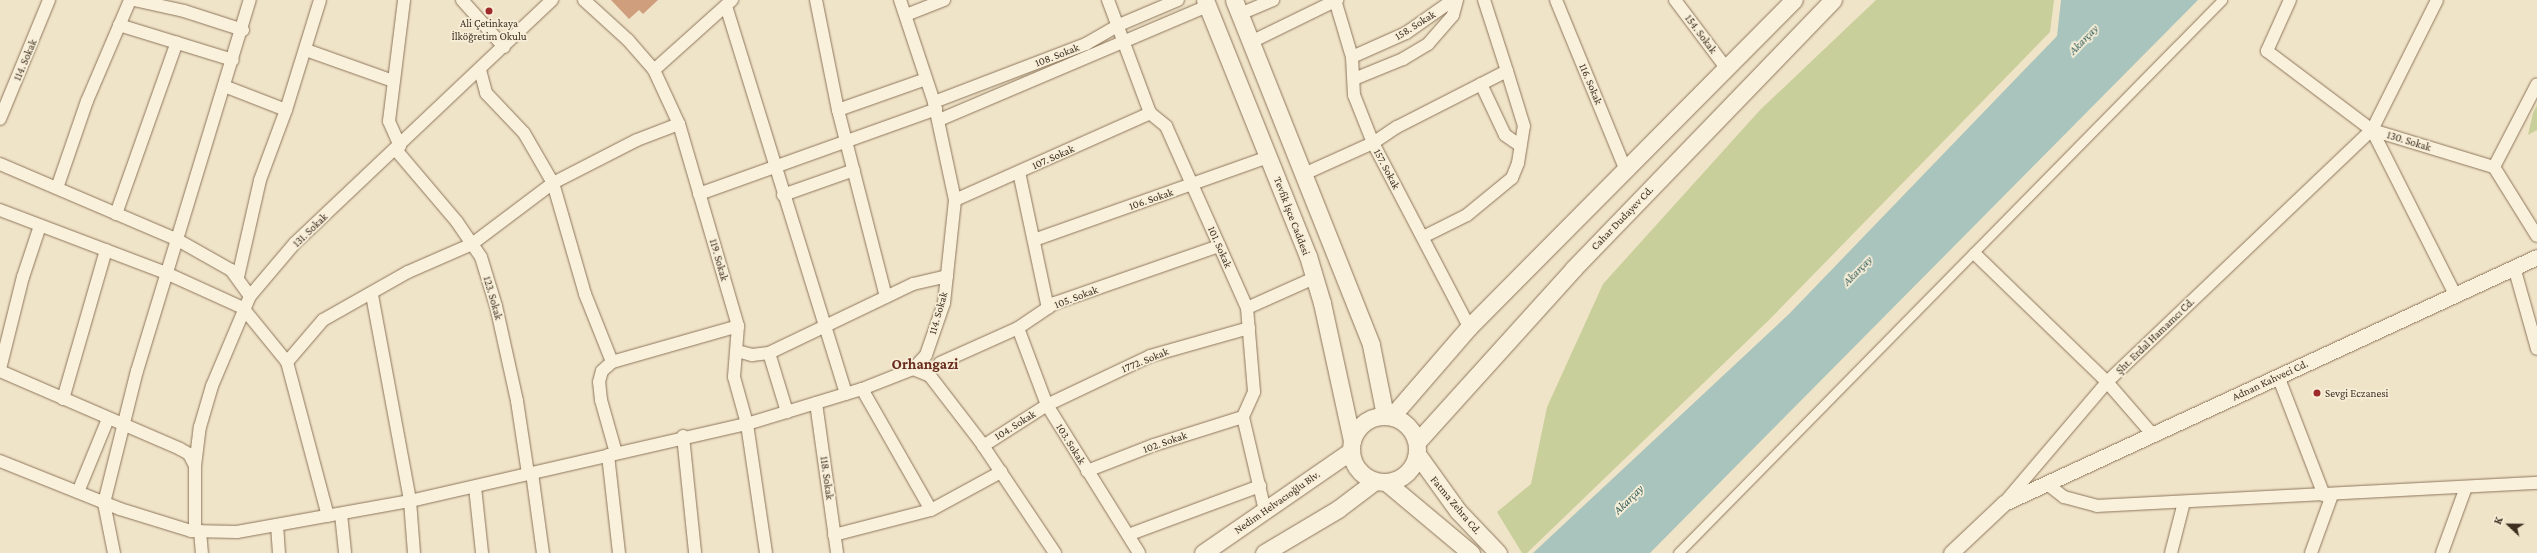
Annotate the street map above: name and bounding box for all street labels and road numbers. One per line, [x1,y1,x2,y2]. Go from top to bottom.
street label: 158. Sokak [1392,7,1438,43]
street label: 154. Sokak [1682,12,1720,56]
street label: 114. Sokak [10,37,40,83]
street label: 108. Sokak [1033,41,1081,69]
street label: 116. Sokak [1576,61,1606,107]
street label: 130. Sokak [2385,128,2433,154]
street label: 107. Sokak [1030,142,1076,172]
street label: 157. Sokak [1371,147,1403,191]
street label: Tevfik İşce Caddesi [1271,175,1313,257]
street label: Cahar Dudayev Cd. [1588,183,1656,253]
street label: 106. Sokak [1127,185,1175,213]
street label: 131. Sokak [290,210,330,250]
street label: 101. Sokak [1205,224,1235,270]
street label: 119. Sokak [707,237,731,283]
street label: 123. Sokak [480,275,506,321]
street label: 105. Sokak [1052,283,1100,311]
street label: 114. Sokak [926,290,950,336]
street label: Şht. Erdal Hamamcı Cd. [2113,295,2197,377]
street label: 1772. Sokak [1119,345,1171,375]
street label: Adnan Kahveci Cd. [2230,357,2310,403]
street label: 104. Sokak [992,407,1038,443]
street label: 103. Sokak [1053,421,1089,467]
street label: 102. Sokak [1141,428,1189,456]
street label: 118. Sokak [817,455,837,501]
street label: Nedim Helvacıoğlu Blv. [1232,467,1322,537]
street label: Fatma Zehra Cd. [1428,473,1484,537]

